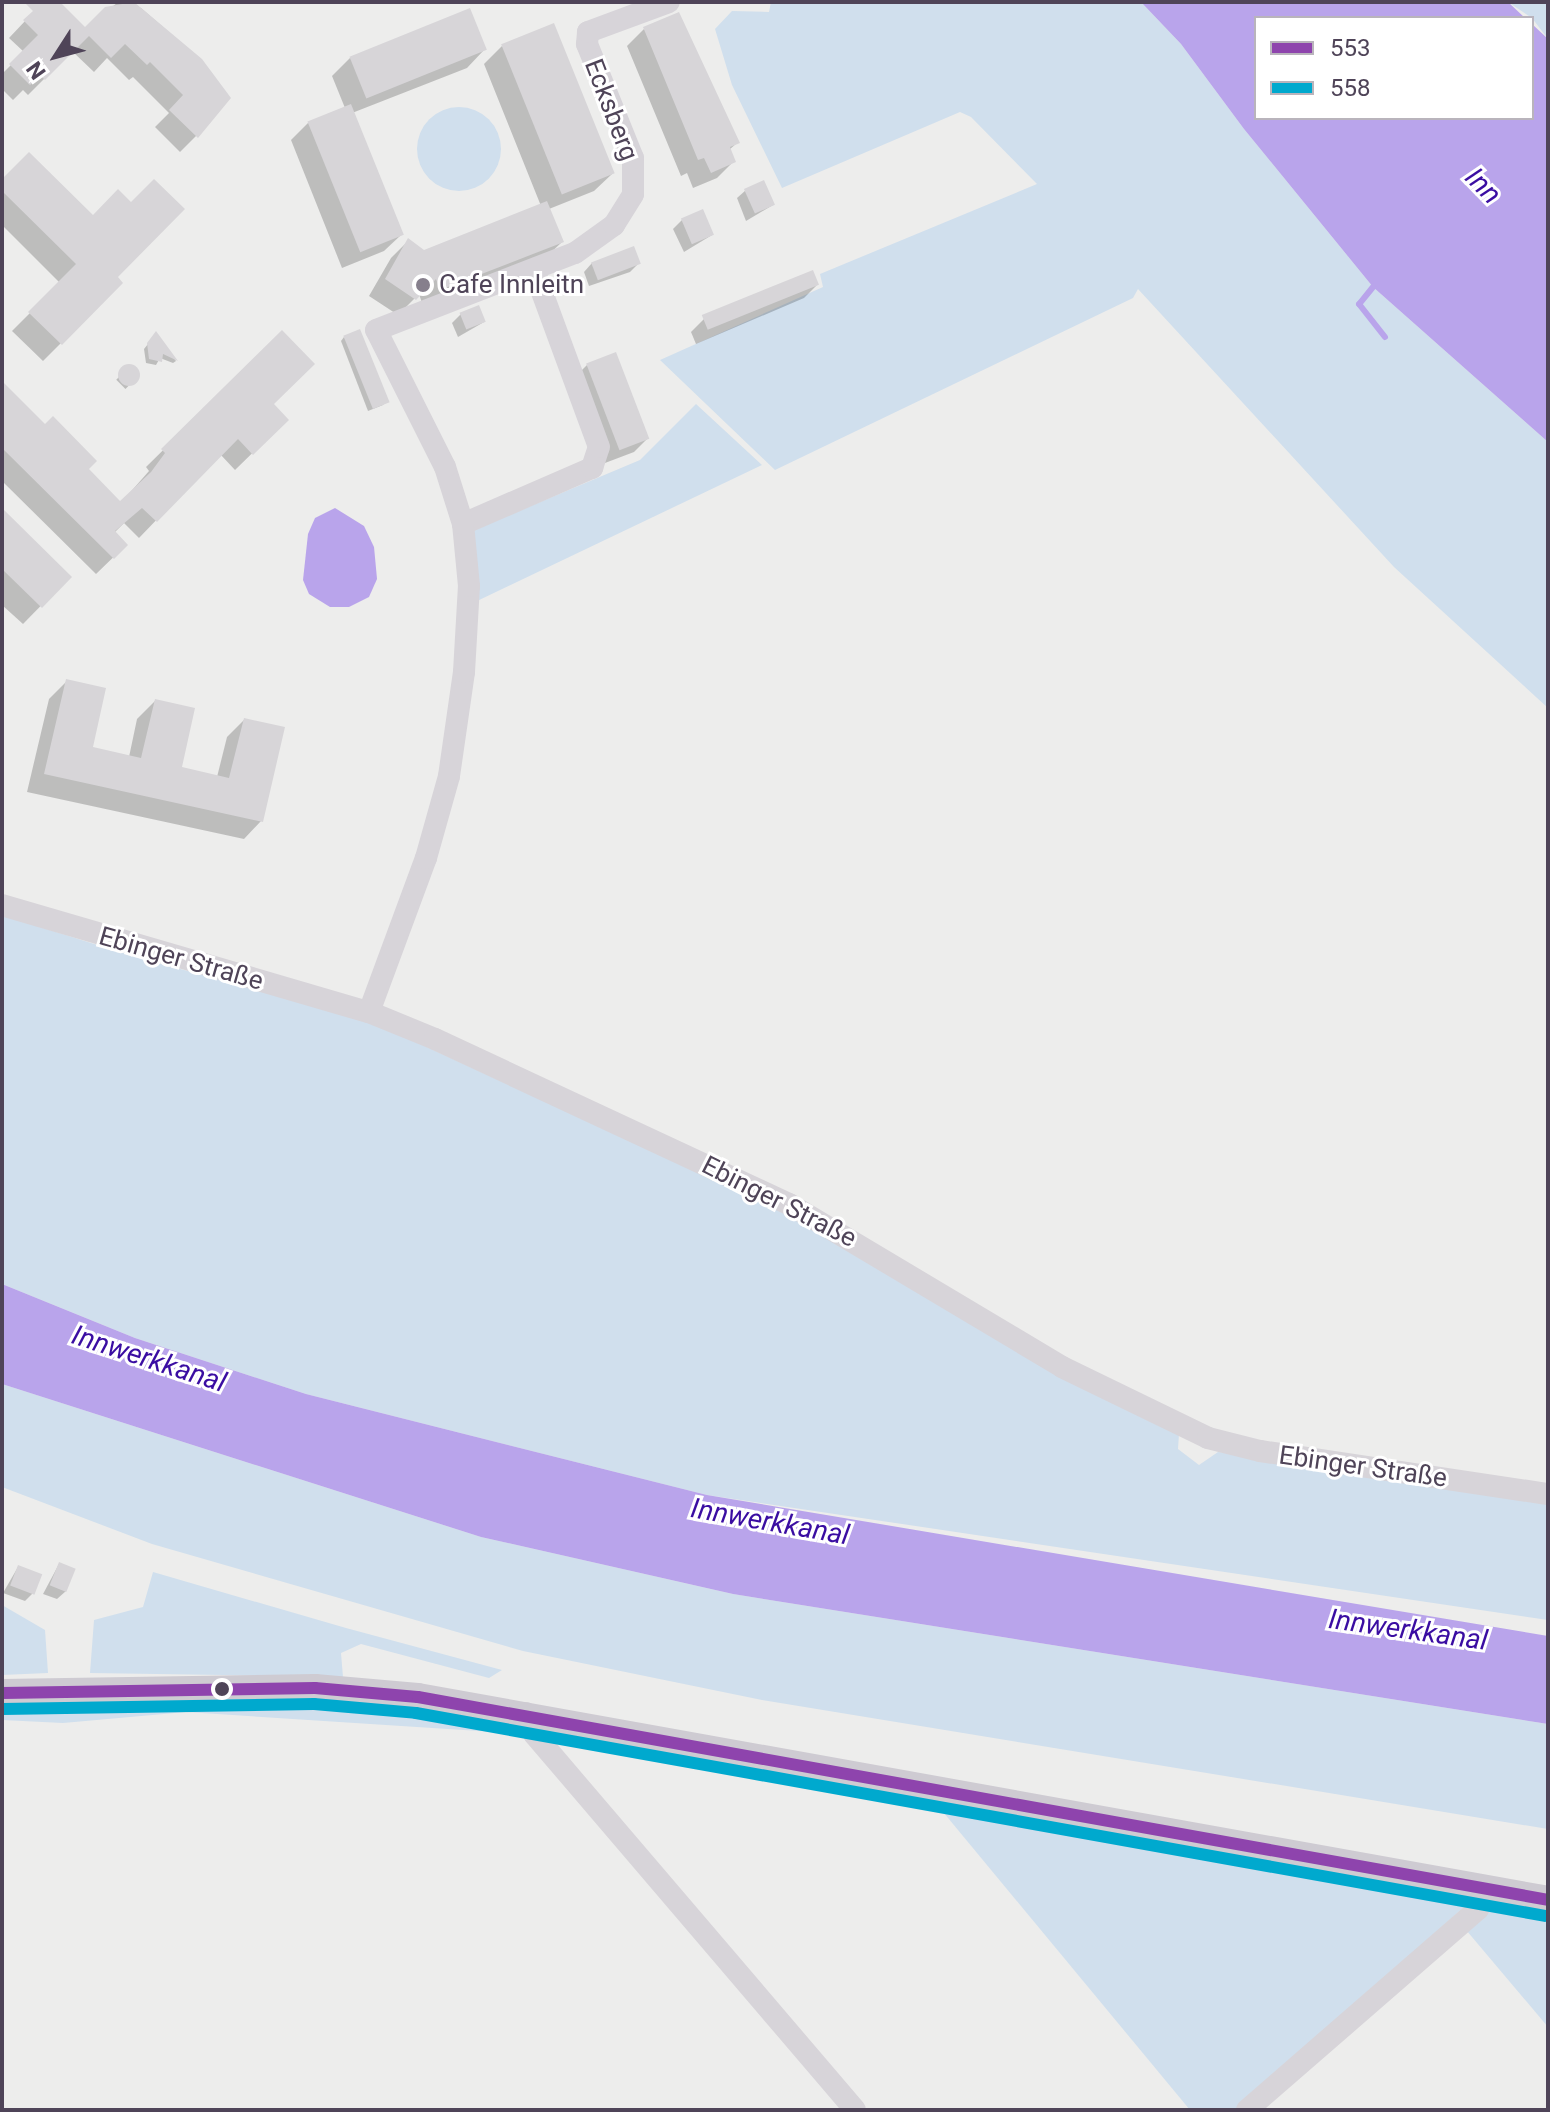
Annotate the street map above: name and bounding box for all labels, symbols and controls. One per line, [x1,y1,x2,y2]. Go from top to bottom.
north arrow [16,16,96,96]
legend [1254,16,1534,120]
text: 553 [1330,34,1370,62]
street label: Ecksberg [577,55,645,165]
text: N [22,57,51,84]
text: 558 [1330,74,1370,102]
water label: Inn [1458,161,1508,211]
place label: Cafe Innleitn [439,269,584,301]
marker: Cafe Innleitn [414,276,432,294]
street label: Ebinger Straße [95,921,267,997]
street label: Ebinger Straße [696,1150,862,1254]
water label: Innwerkkanal [68,1318,230,1400]
street label: Ebinger Straße [1277,1440,1449,1494]
water label: Innwerkkanal [688,1492,852,1552]
water label: Innwerkkanal [1326,1602,1490,1658]
unlabelled marker [214,1681,230,1697]

